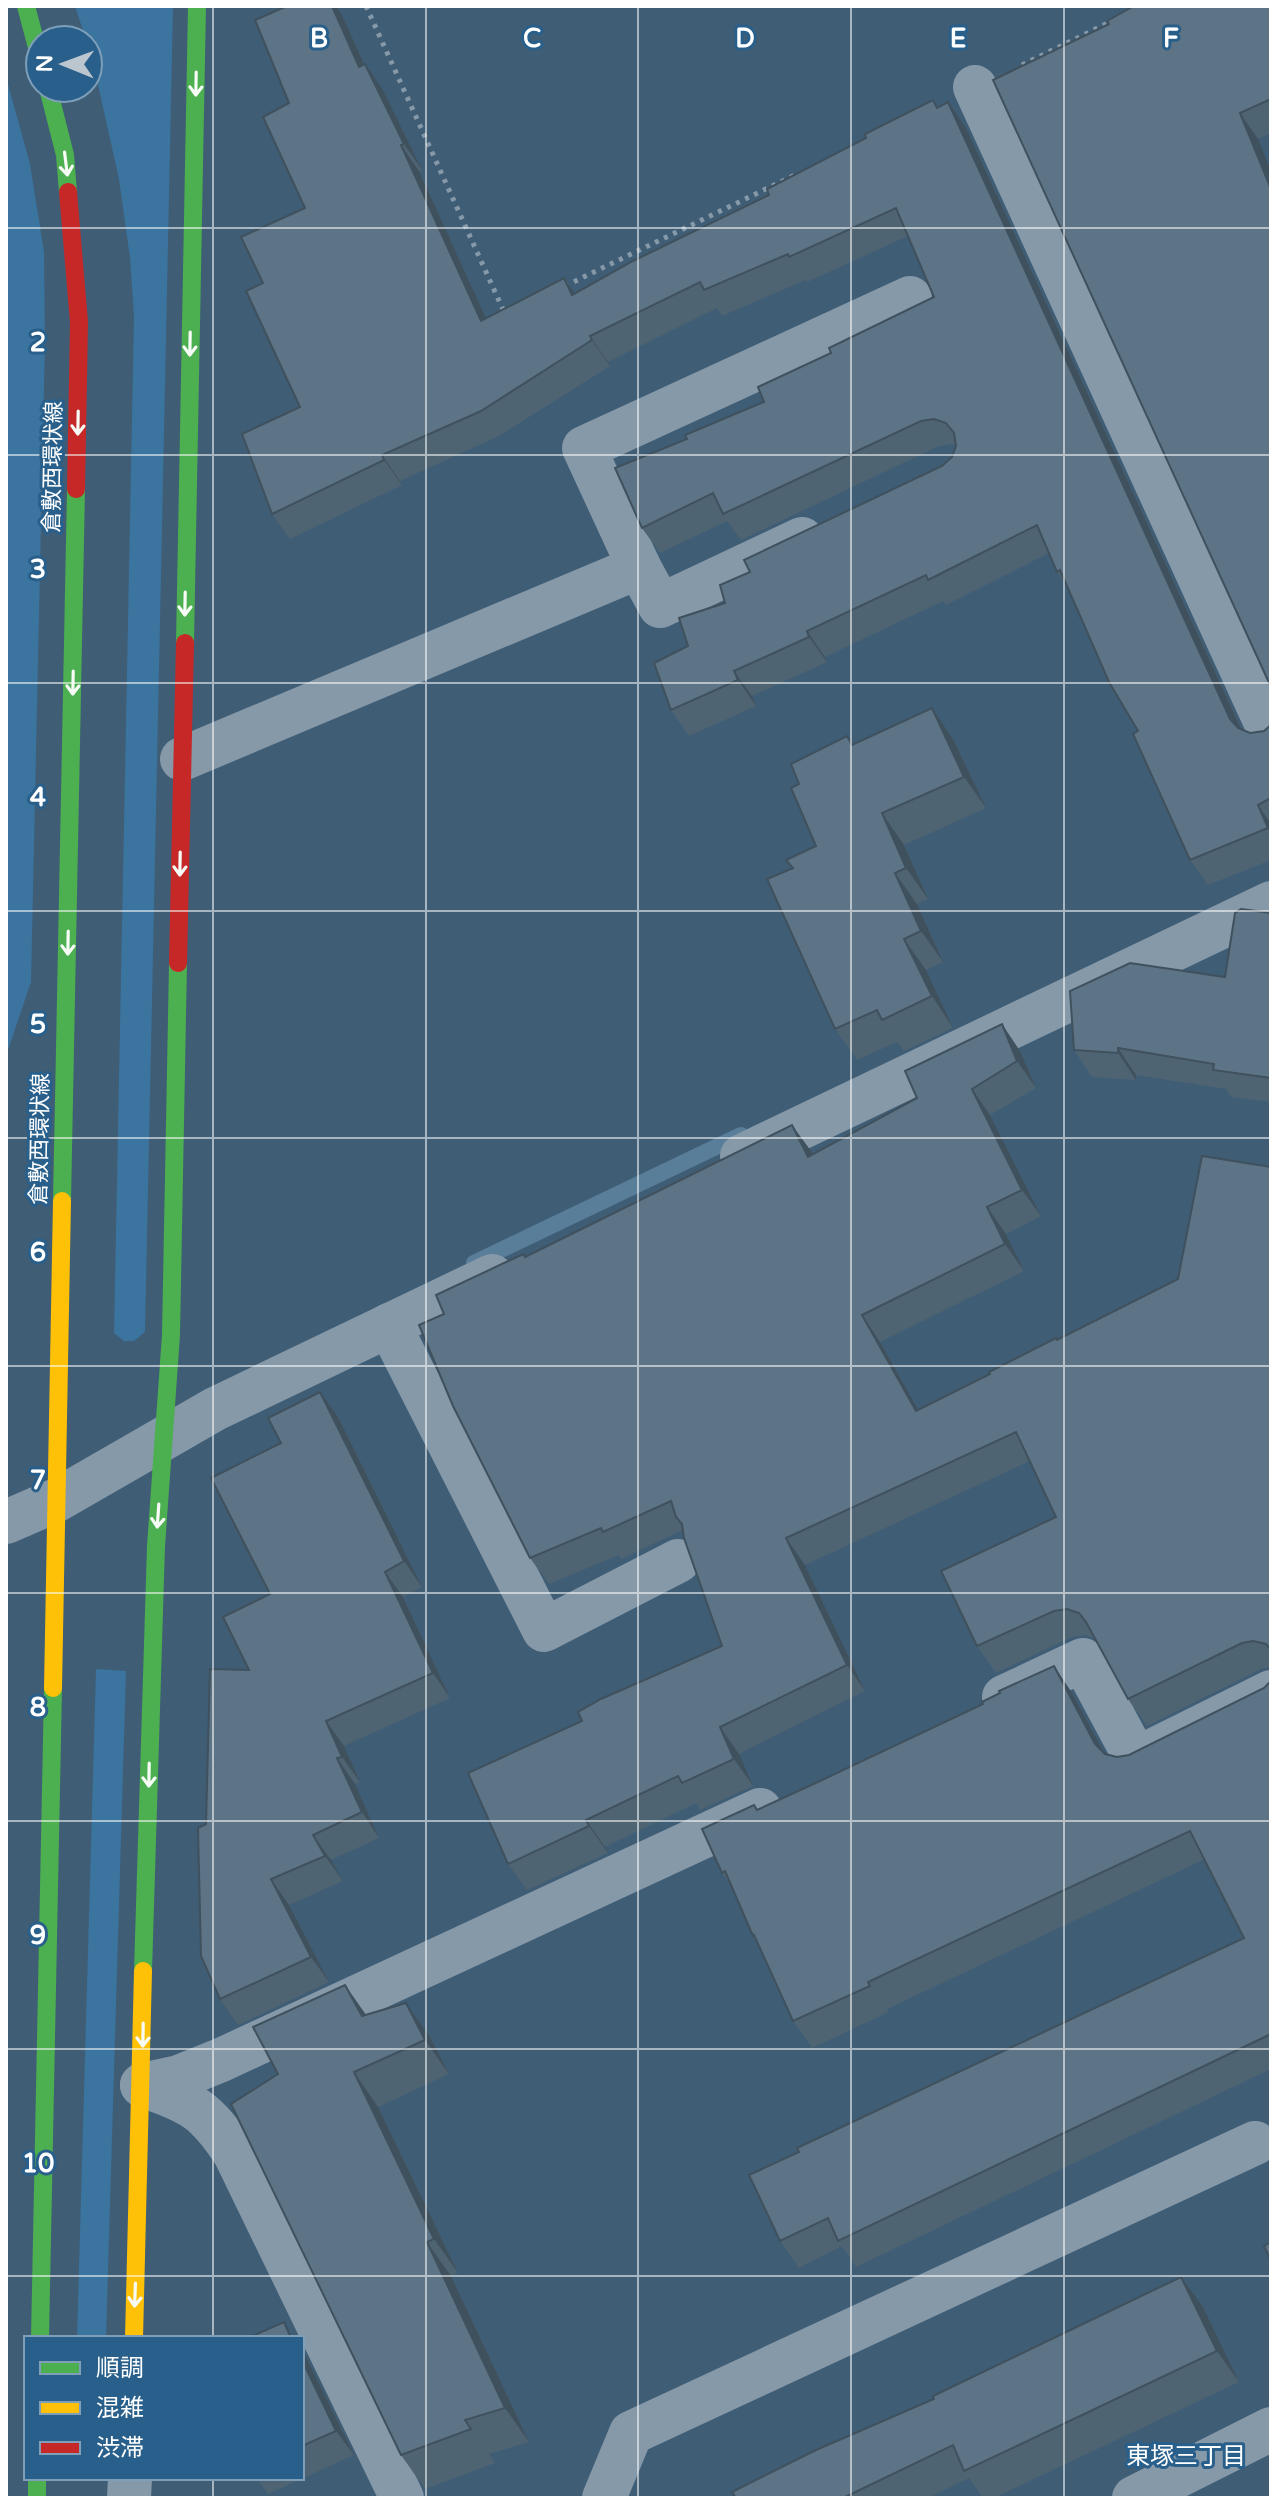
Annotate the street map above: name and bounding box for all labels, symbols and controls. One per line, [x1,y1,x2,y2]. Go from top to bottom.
text: B [310,23,328,54]
text: C [523,23,541,54]
text: D [735,23,755,54]
text: E [950,23,966,54]
text: F [1163,23,1179,54]
north arrow [24,24,104,104]
text: N [32,55,58,73]
one-way arrow [188,70,203,97]
one-way arrow [58,150,73,177]
text: 2 [30,327,46,358]
one-way arrow [183,330,198,357]
street label: 倉敷西環状線 [39,401,67,533]
one-way arrow [70,409,85,436]
text: 3 [30,554,46,585]
one-way arrow [177,590,193,617]
one-way arrow [65,669,80,696]
text: 4 [30,782,46,813]
one-way arrow [172,850,188,877]
one-way arrow [60,929,75,956]
text: 5 [30,1009,46,1040]
street label: 倉敷西環状線 [26,1073,54,1205]
text: 6 [30,1237,46,1268]
text: 7 [30,1465,46,1496]
one-way arrow [150,1502,165,1529]
text: 8 [30,1692,46,1723]
one-way arrow [141,1761,157,1788]
text: 9 [30,1920,46,1951]
one-way arrow [135,2021,151,2048]
text: 10 [22,2148,54,2179]
one-way arrow [128,2281,143,2308]
legend [24,2336,304,2480]
text: 順調 [96,2354,144,2383]
text: 混雑 [96,2394,144,2423]
text: 渋滞 [96,2434,144,2463]
district label: 東塚三丁目 [1126,2442,1246,2471]

